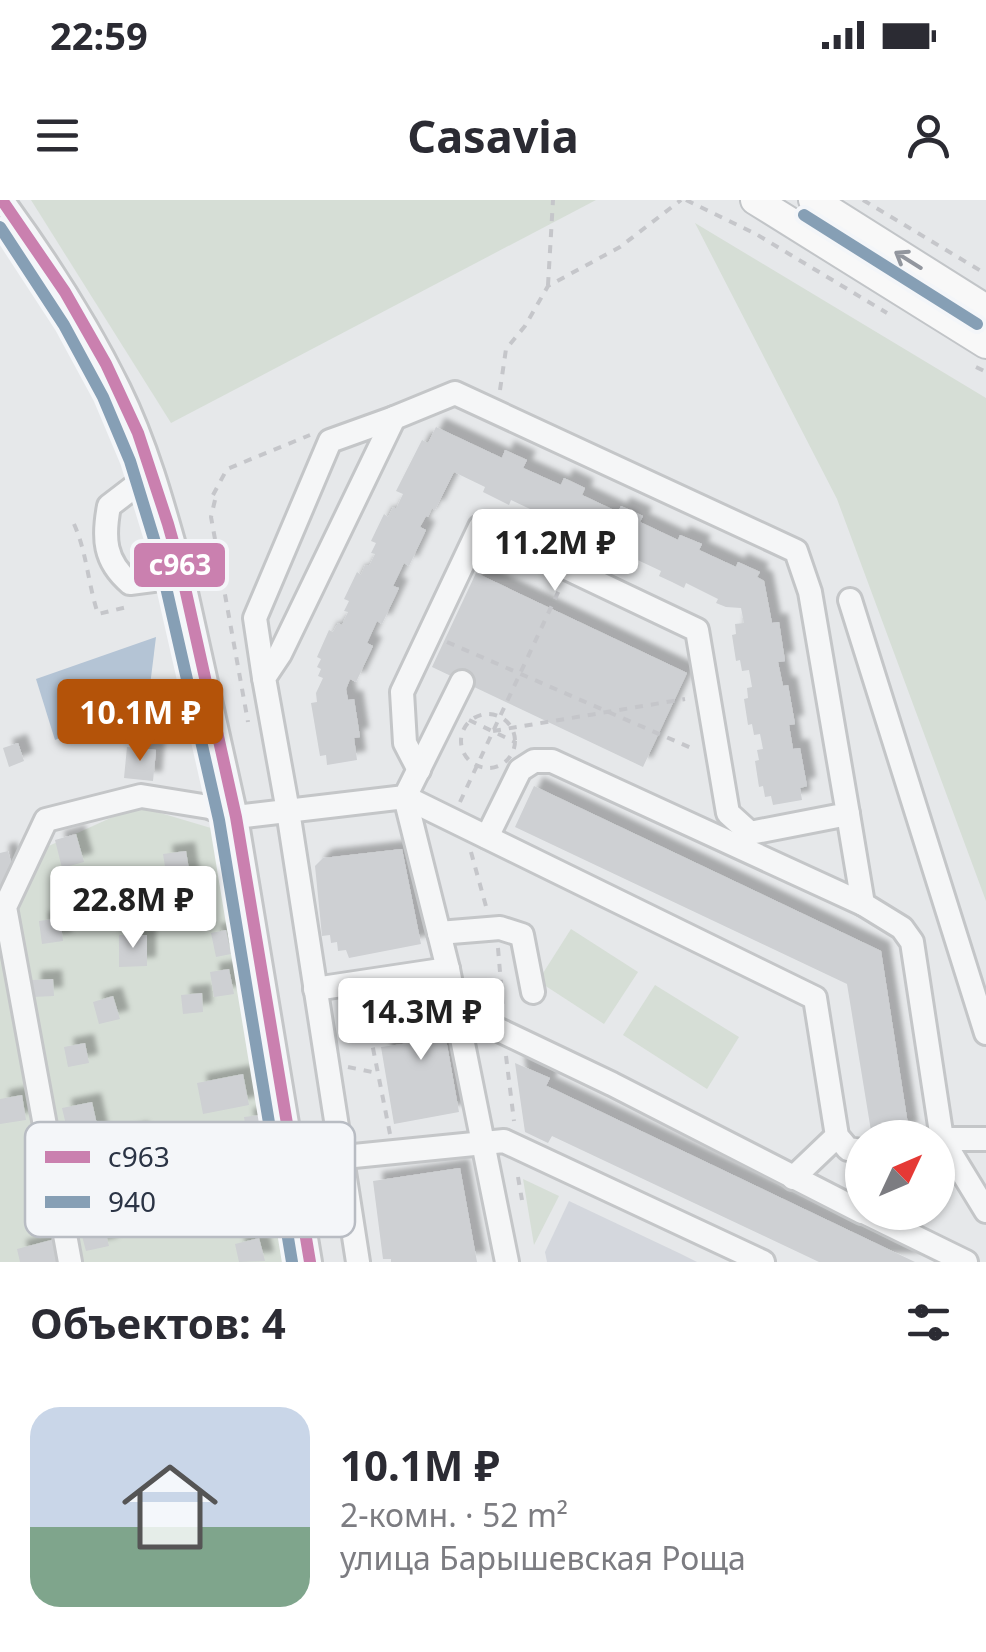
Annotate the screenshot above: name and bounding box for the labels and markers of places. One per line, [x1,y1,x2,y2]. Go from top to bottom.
pin: 11.2M ₽ [463,509,647,594]
pin: 10.1M ₽ [48,679,232,764]
pin: 22.8M ₽ [41,866,225,951]
pin: 14.3M ₽ [329,978,513,1063]

